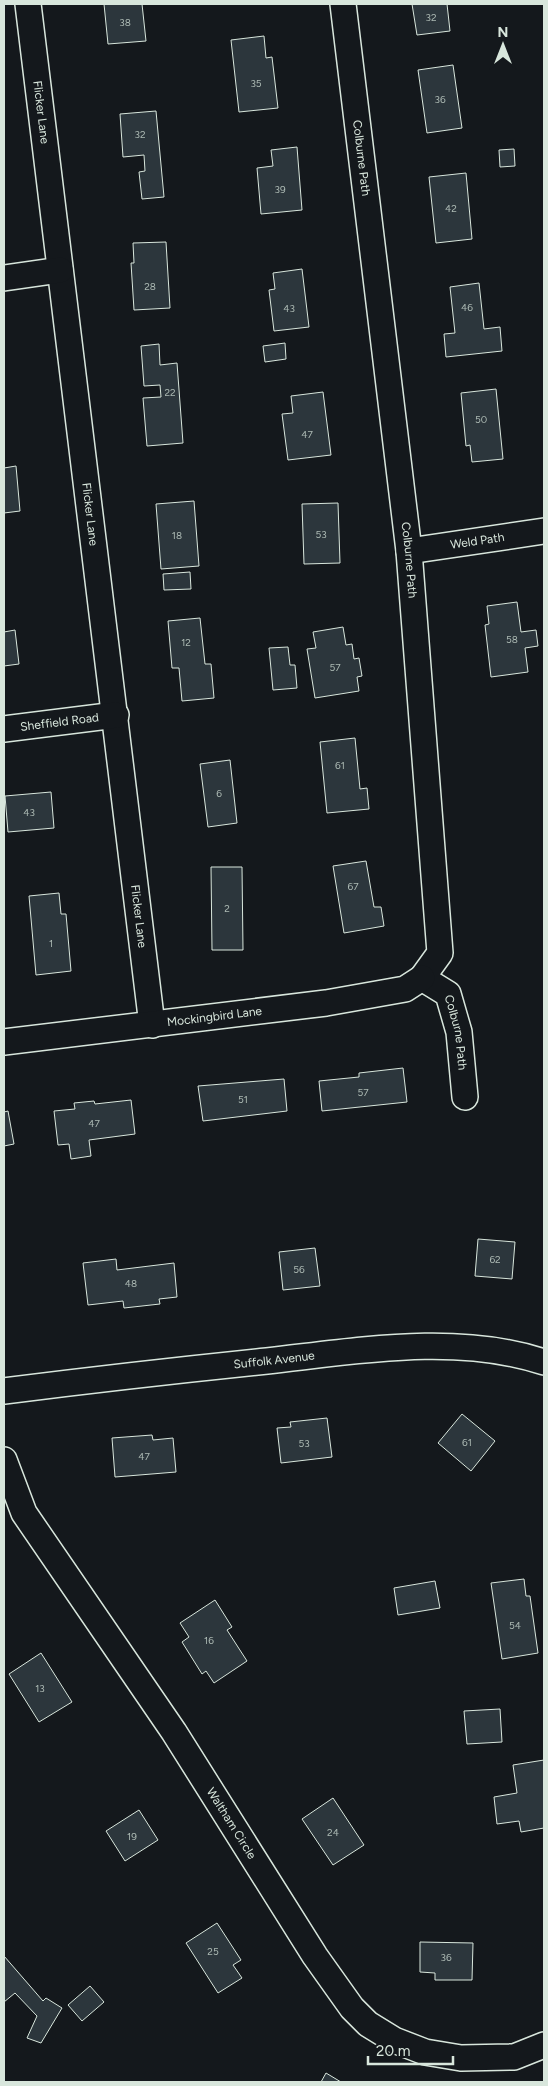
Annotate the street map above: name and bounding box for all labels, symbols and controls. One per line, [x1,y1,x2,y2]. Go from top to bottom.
house number: 32 [425,11,437,24]
house number: 38 [119,16,131,29]
north arrow [478,20,528,70]
text: N [498,24,508,41]
house number: 35 [250,77,262,90]
street label: Flicker Lane [30,80,52,145]
house number: 36 [434,93,446,106]
street label: Colburne Path [350,119,373,197]
house number: 32 [134,128,146,141]
house number: 39 [274,183,286,196]
house number: 42 [445,202,457,215]
house number: 28 [144,280,156,293]
house number: 46 [461,301,473,314]
house number: 43 [283,302,295,315]
house number: 22 [164,386,176,399]
house number: 50 [475,413,487,426]
house number: 47 [301,428,313,441]
street label: Flicker Lane [79,482,101,547]
street label: Colburne Path [399,521,420,599]
house number: 53 [315,528,327,541]
house number: 18 [172,529,182,542]
street label: Weld Path [449,530,506,552]
house number: 58 [506,633,518,646]
house number: 12 [181,636,191,649]
house number: 57 [329,661,341,674]
street label: Sheffield Road [19,710,100,734]
house number: 61 [335,759,345,772]
house number: 6 [216,787,222,800]
house number: 43 [23,806,35,819]
house number: 67 [347,880,359,893]
street label: Flicker Lane [128,884,150,949]
house number: 2 [224,902,230,915]
house number: 1 [49,937,53,950]
street label: Colburne Path [442,993,470,1071]
street label: Mockingbird Lane [166,1004,263,1029]
house number: 57 [357,1086,369,1099]
house number: 51 [238,1093,248,1106]
house number: 47 [88,1117,100,1130]
house number: 62 [489,1253,501,1266]
house number: 56 [293,1263,305,1276]
house number: 48 [125,1277,137,1290]
street label: Suffolk Avenue [233,1348,316,1371]
house number: 61 [462,1436,472,1449]
house number: 53 [298,1437,310,1450]
house number: 47 [138,1450,150,1463]
house number: 54 [509,1619,521,1632]
house number: 16 [204,1634,214,1647]
house number: 13 [35,1682,45,1695]
street label: Waltham Circle [204,1785,259,1862]
house number: 24 [327,1826,339,1839]
house number: 19 [127,1830,137,1843]
house number: 25 [207,1945,219,1958]
house number: 36 [440,1951,452,1964]
scale bar [368,2034,453,2066]
text: 20 m [376,2042,410,2060]

